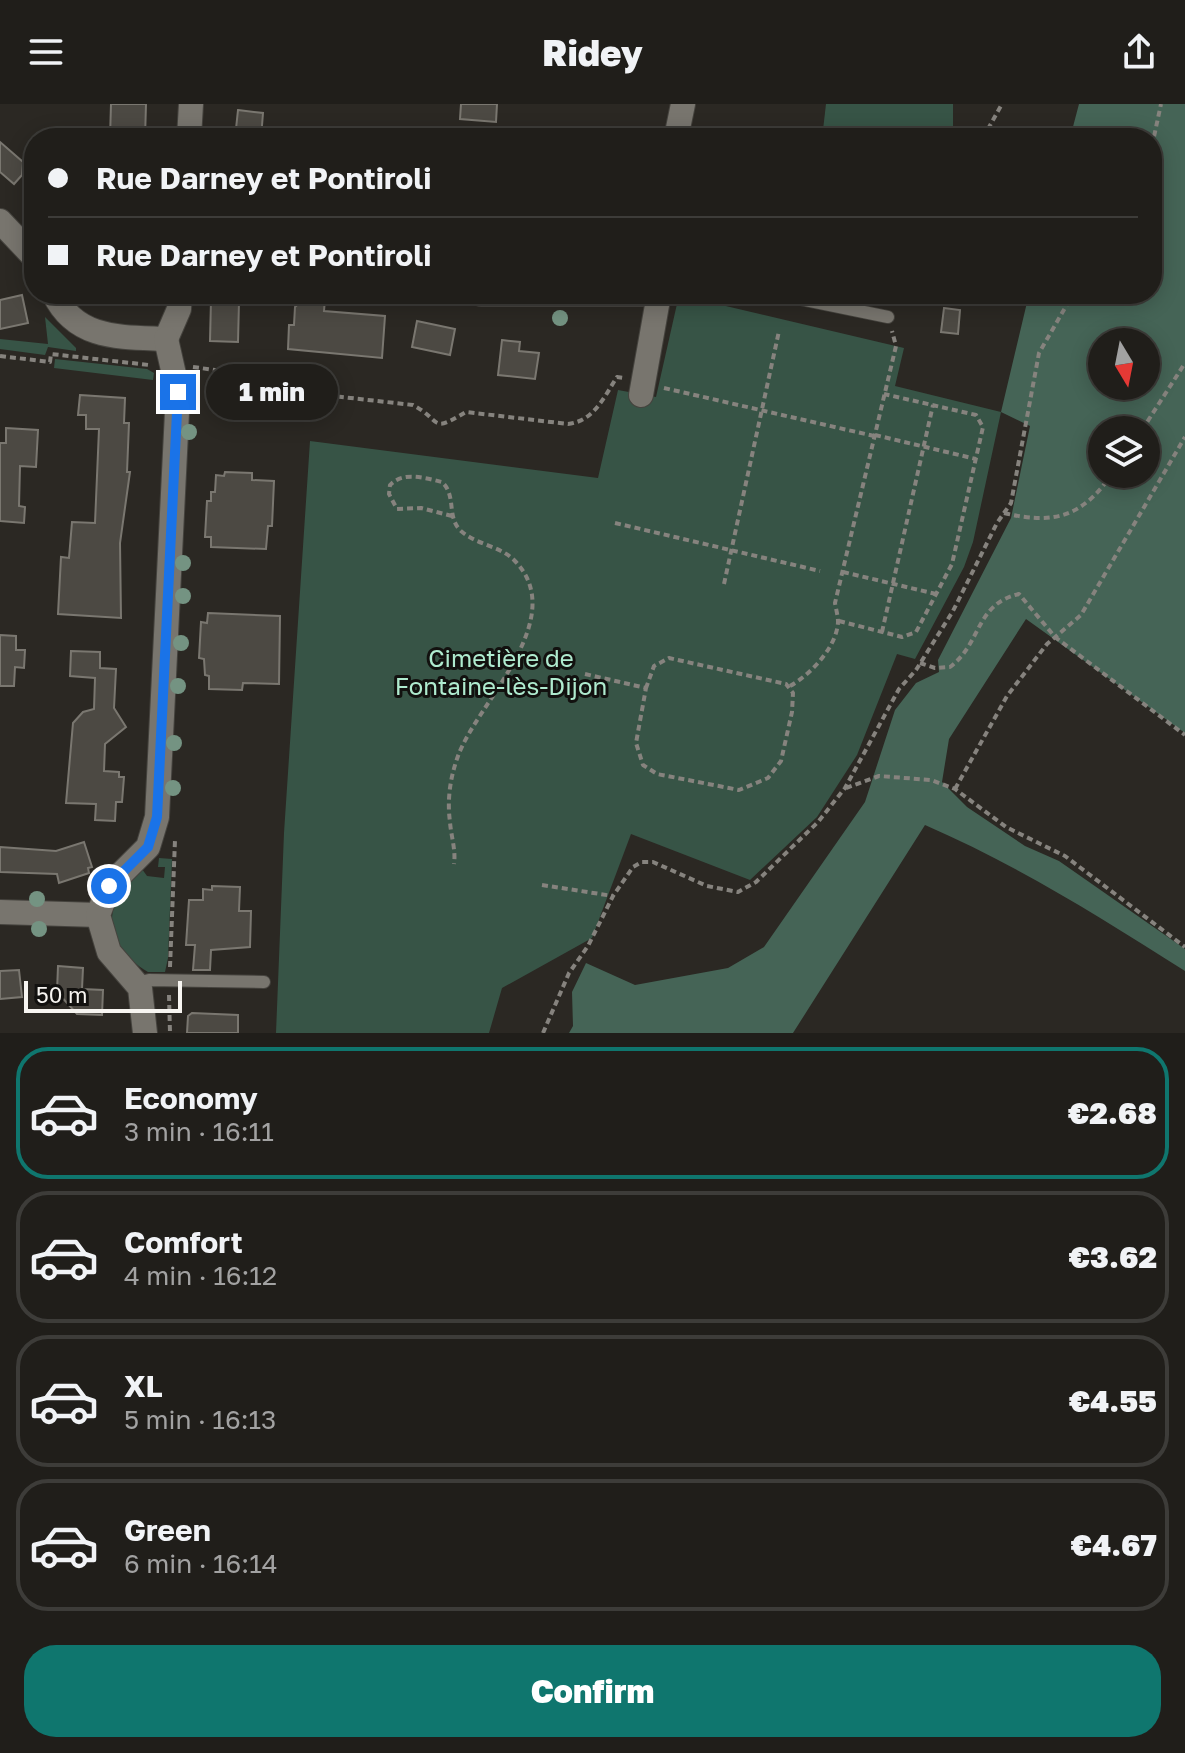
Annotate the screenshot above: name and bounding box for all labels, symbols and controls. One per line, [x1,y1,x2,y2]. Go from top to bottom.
icon: menu [24,30,68,74]
icon: share [1117,30,1161,74]
text: Ridey [542,31,643,74]
text: Rue Darney et Pontiroli [96,160,432,196]
text: Rue Darney et Pontiroli [96,237,432,273]
north arrow [1088,328,1160,400]
map controls [1088,328,1160,488]
callout: 1 min [206,364,338,420]
route end [160,374,196,410]
text: 1 min [239,376,305,407]
button: layers [1088,416,1160,488]
park label: Cimetière de Fontaine-lès-Dijon [395,643,607,700]
route start [91,868,127,904]
scale bar [24,977,182,1013]
text: 50 m [36,981,87,1008]
icon: car [28,1077,100,1149]
text: Economy [124,1080,258,1116]
text: €2.68 [1068,1095,1157,1131]
text: 3 min · 16:11 [124,1116,274,1147]
icon: car [28,1221,100,1293]
text: Comfort [124,1224,243,1260]
text: €3.62 [1069,1239,1157,1275]
text: 4 min · 16:12 [124,1260,277,1291]
icon: car [28,1365,100,1437]
text: XL [124,1368,163,1404]
text: €4.55 [1069,1383,1157,1419]
text: 5 min · 16:13 [124,1404,276,1435]
icon: car [28,1509,100,1581]
text: Green [124,1512,211,1548]
text: €4.67 [1071,1527,1157,1563]
text: 6 min · 16:14 [124,1548,278,1579]
button: Confirm [24,1645,1161,1737]

